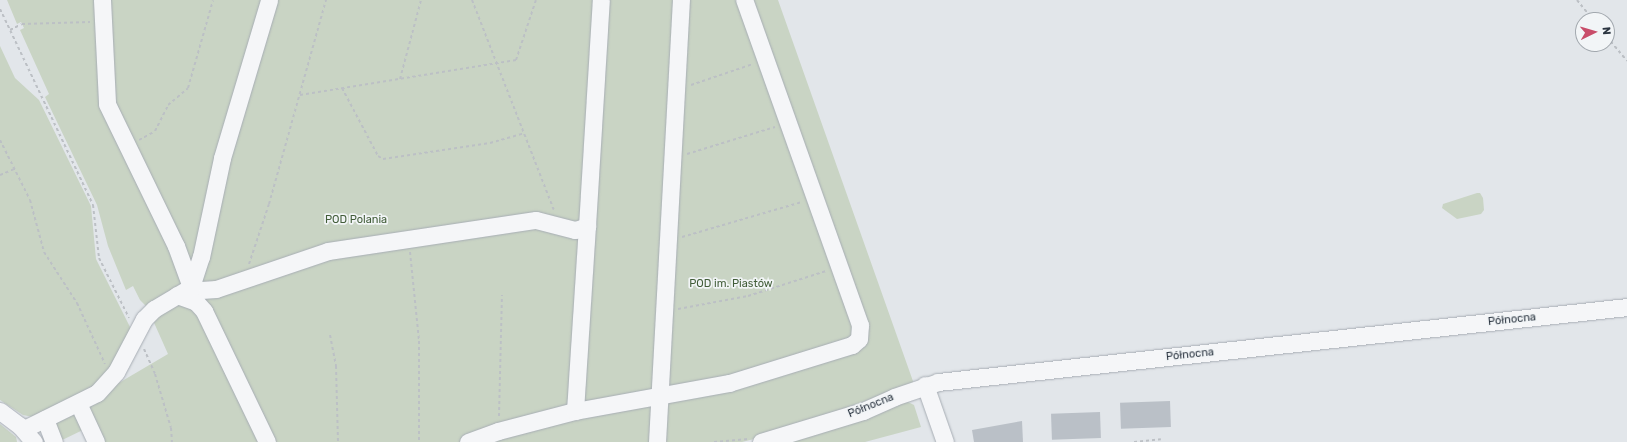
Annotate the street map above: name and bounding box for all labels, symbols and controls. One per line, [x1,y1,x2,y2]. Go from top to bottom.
north arrow [1575,12,1615,52]
text: N [1600,26,1613,36]
park label: POD Polania [325,213,387,227]
park label: POD im. Piastów [689,277,773,291]
street label: Północna [1487,311,1537,329]
street label: Północna [1165,346,1215,364]
street label: Północna [846,391,896,421]

